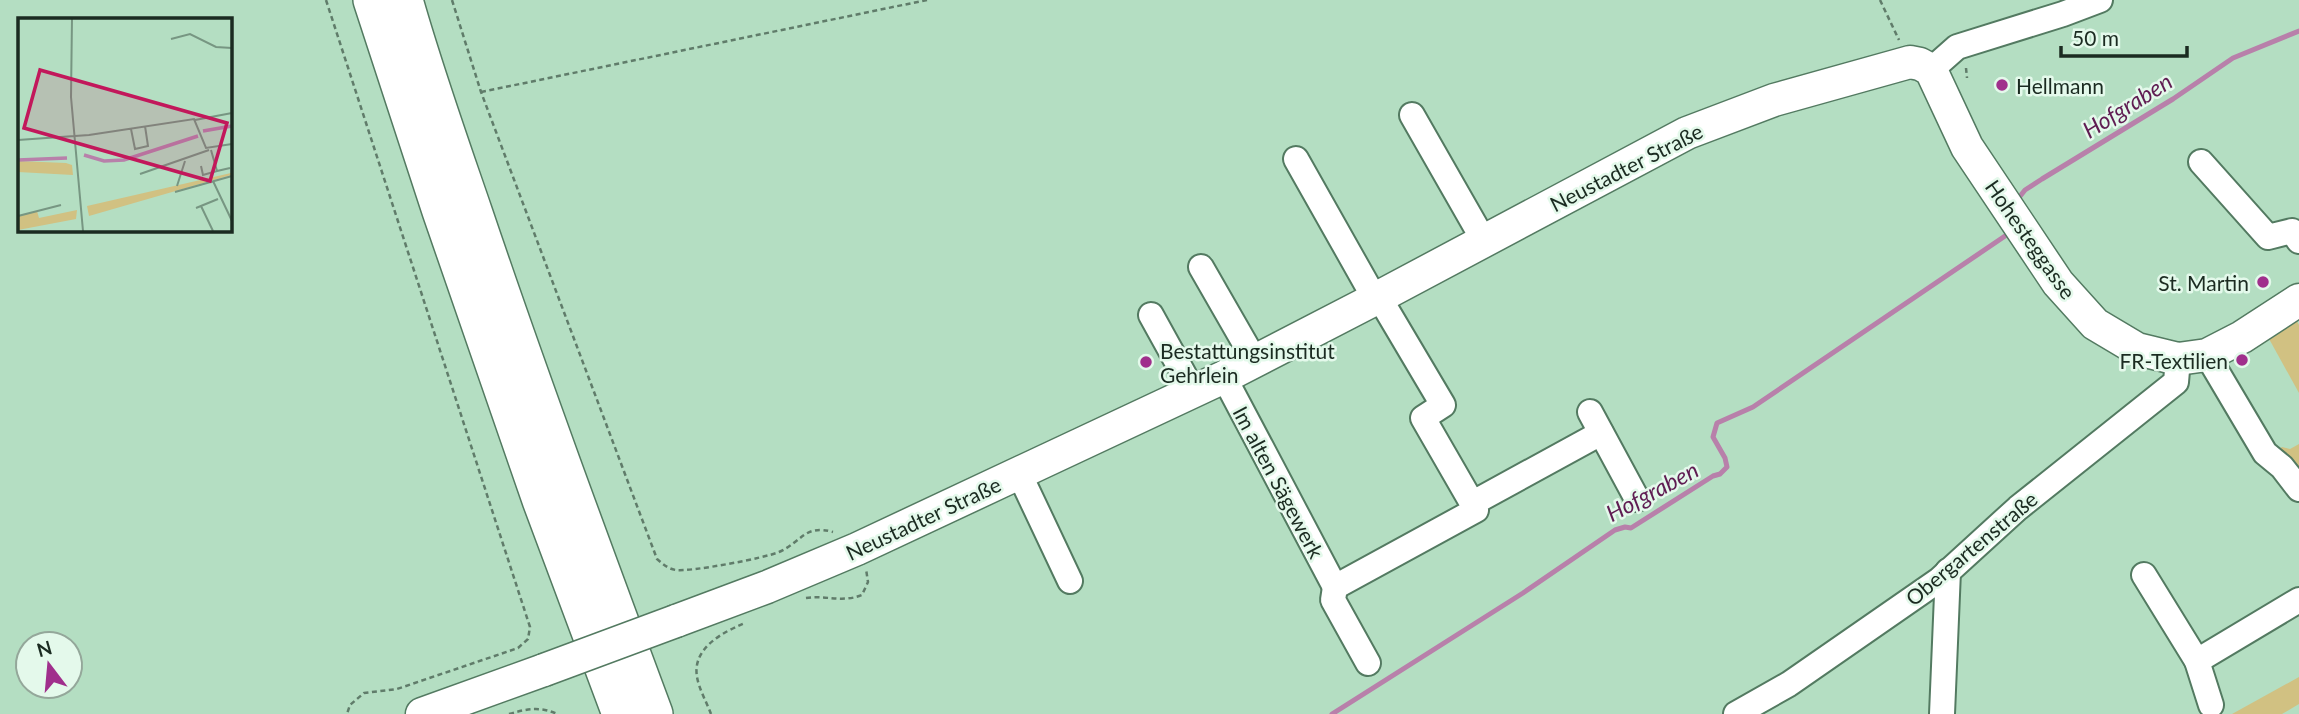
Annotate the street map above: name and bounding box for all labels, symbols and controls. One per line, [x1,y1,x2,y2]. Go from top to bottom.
scale bar [2061,14,2187,58]
inset map [18,18,231,231]
text: 50 m [2072,25,2119,50]
water label: Hofgraben [2077,67,2177,143]
place label: Hellmann [2016,73,2104,98]
marker: Hellmann [1994,77,2010,93]
street label: Neustadter Straße [1545,118,1707,216]
street label: Hohesteggasse [1981,175,2081,303]
place label: St. Martin [2158,270,2249,295]
marker: St. Martin [2255,274,2271,290]
place label: Bestattungsinstitut Gehrlein [1160,338,1335,387]
place label: FR-Textilien [2119,348,2228,373]
marker: FR-Textilien [2234,352,2250,368]
marker: Bestattungsinstitut Gehrlein [1138,354,1154,370]
street label: Im alten Sägewerk [1228,402,1330,563]
water label: Hofgraben [1601,455,1703,527]
street label: Neustadter Straße [842,471,1004,565]
street label: Obergartenstraße [1900,486,2042,610]
north arrow [14,630,84,700]
text: N [34,635,54,661]

